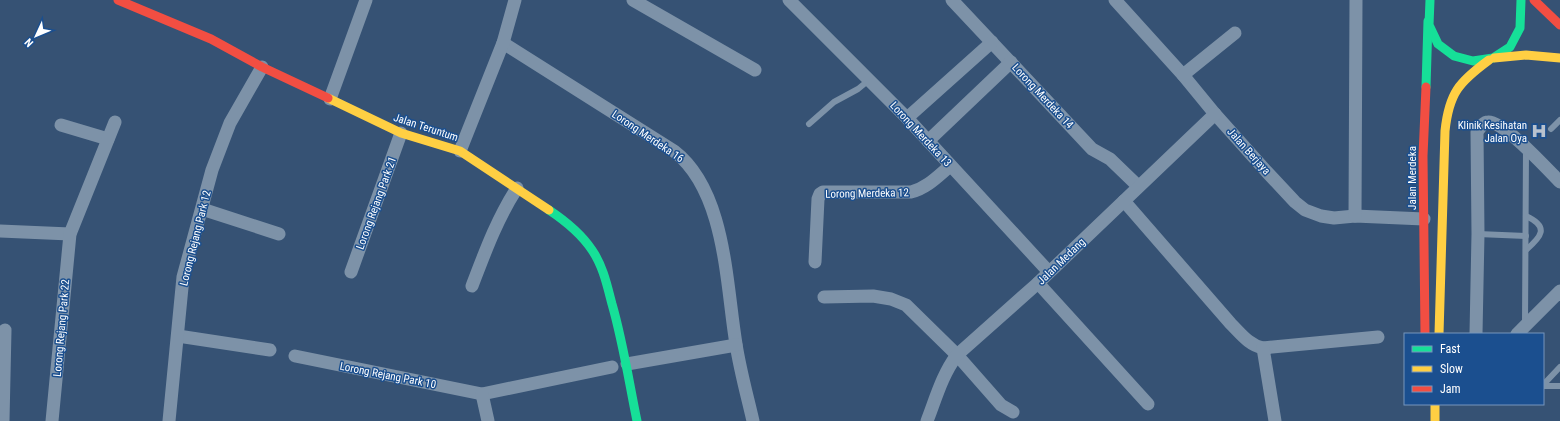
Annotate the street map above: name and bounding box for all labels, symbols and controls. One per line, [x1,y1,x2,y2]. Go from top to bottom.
north arrow [16,16,56,56]
text: N [22,35,36,50]
street label: Lorong Merdeka 14 [1009,61,1076,132]
street label: Lorong Merdeka 13 [887,99,954,169]
street label: Lorong Merdeka 16 [609,108,686,165]
street label: Jalan Teruntum [392,111,460,144]
place label: Klinik Kesihatan Jalan Oya [1458,119,1527,145]
hospital icon: Klinik Kesihatan Jalan Oya [1530,122,1548,140]
street label: Jalan Berjaya [1224,125,1273,177]
street label: Jalan Merdeka [1406,146,1419,210]
street label: Lorong Rejang Park 21 [354,155,399,251]
street label: Lorong Merdeka 12 [825,186,909,201]
street label: Lorong Rejang Park 12 [177,189,214,287]
street label: Jalan Medang [1035,235,1088,287]
street label: Lorong Rejang Park 22 [51,279,72,377]
legend [1404,333,1544,405]
text: Fast [1440,342,1461,356]
street label: Lorong Rejang Park 10 [339,360,437,391]
text: Slow [1440,362,1463,376]
text: Jam [1440,382,1461,396]

